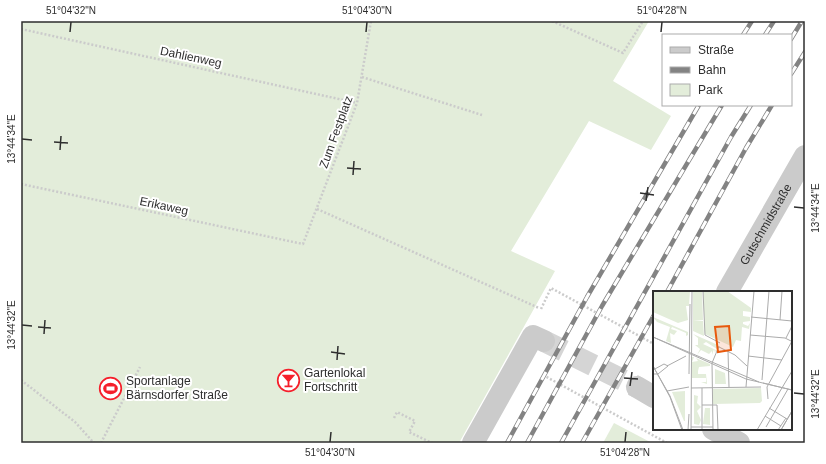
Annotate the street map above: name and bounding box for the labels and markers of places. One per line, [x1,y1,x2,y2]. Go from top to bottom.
place label: Gartenlokal Fortschritt [304,366,365,394]
bar icon: Gartenlokal Fortschritt [276,367,302,393]
place label: Sportanlage Bärnsdorfer Straße [126,374,228,402]
sports icon: Sportanlage Bärnsdorfer Straße [98,375,124,401]

